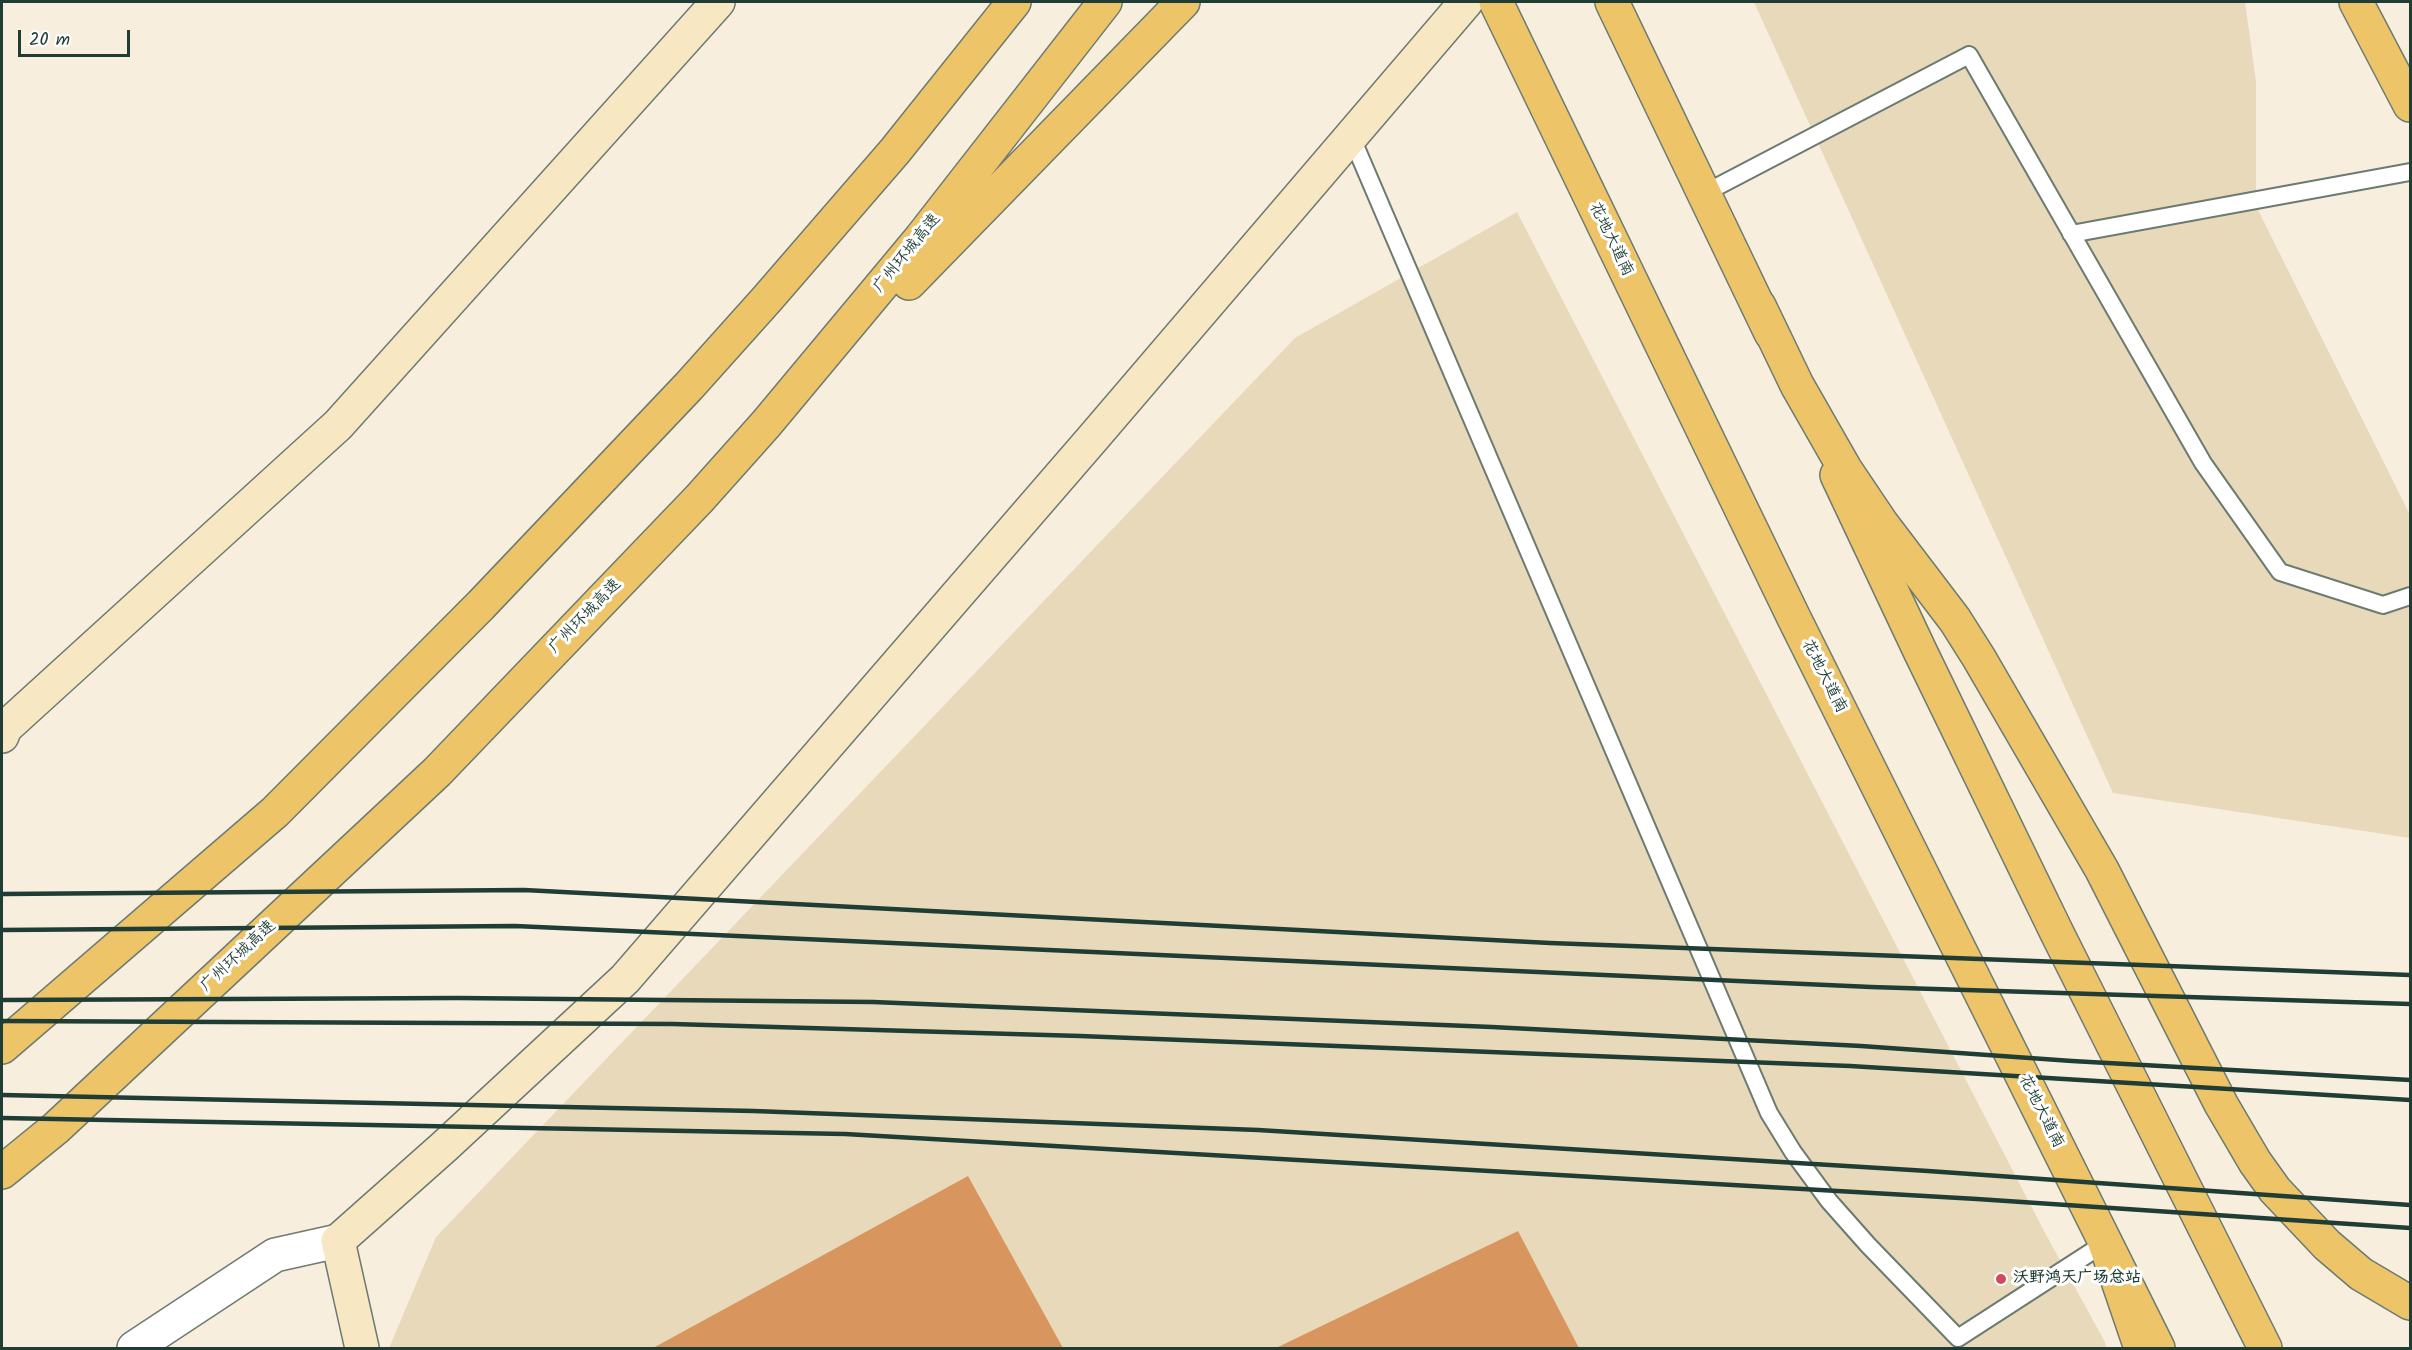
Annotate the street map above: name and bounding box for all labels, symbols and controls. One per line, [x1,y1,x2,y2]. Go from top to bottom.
scale bar [21,18,134,56]
text: 20 m [29,26,70,55]
street label: 花地大道南 [1584,200,1636,280]
street label: 广州环城高速 [870,211,946,297]
street label: 广州环城高速 [546,576,626,658]
street label: 花地大道南 [1796,637,1850,717]
street label: 广州环城高速 [197,917,281,997]
street label: 花地大道南 [2013,1072,2067,1152]
place label: 沃野鸿天广场总站 [2013,1269,2141,1289]
marker: 沃野鸿天广场总站 [1994,1272,2008,1286]

